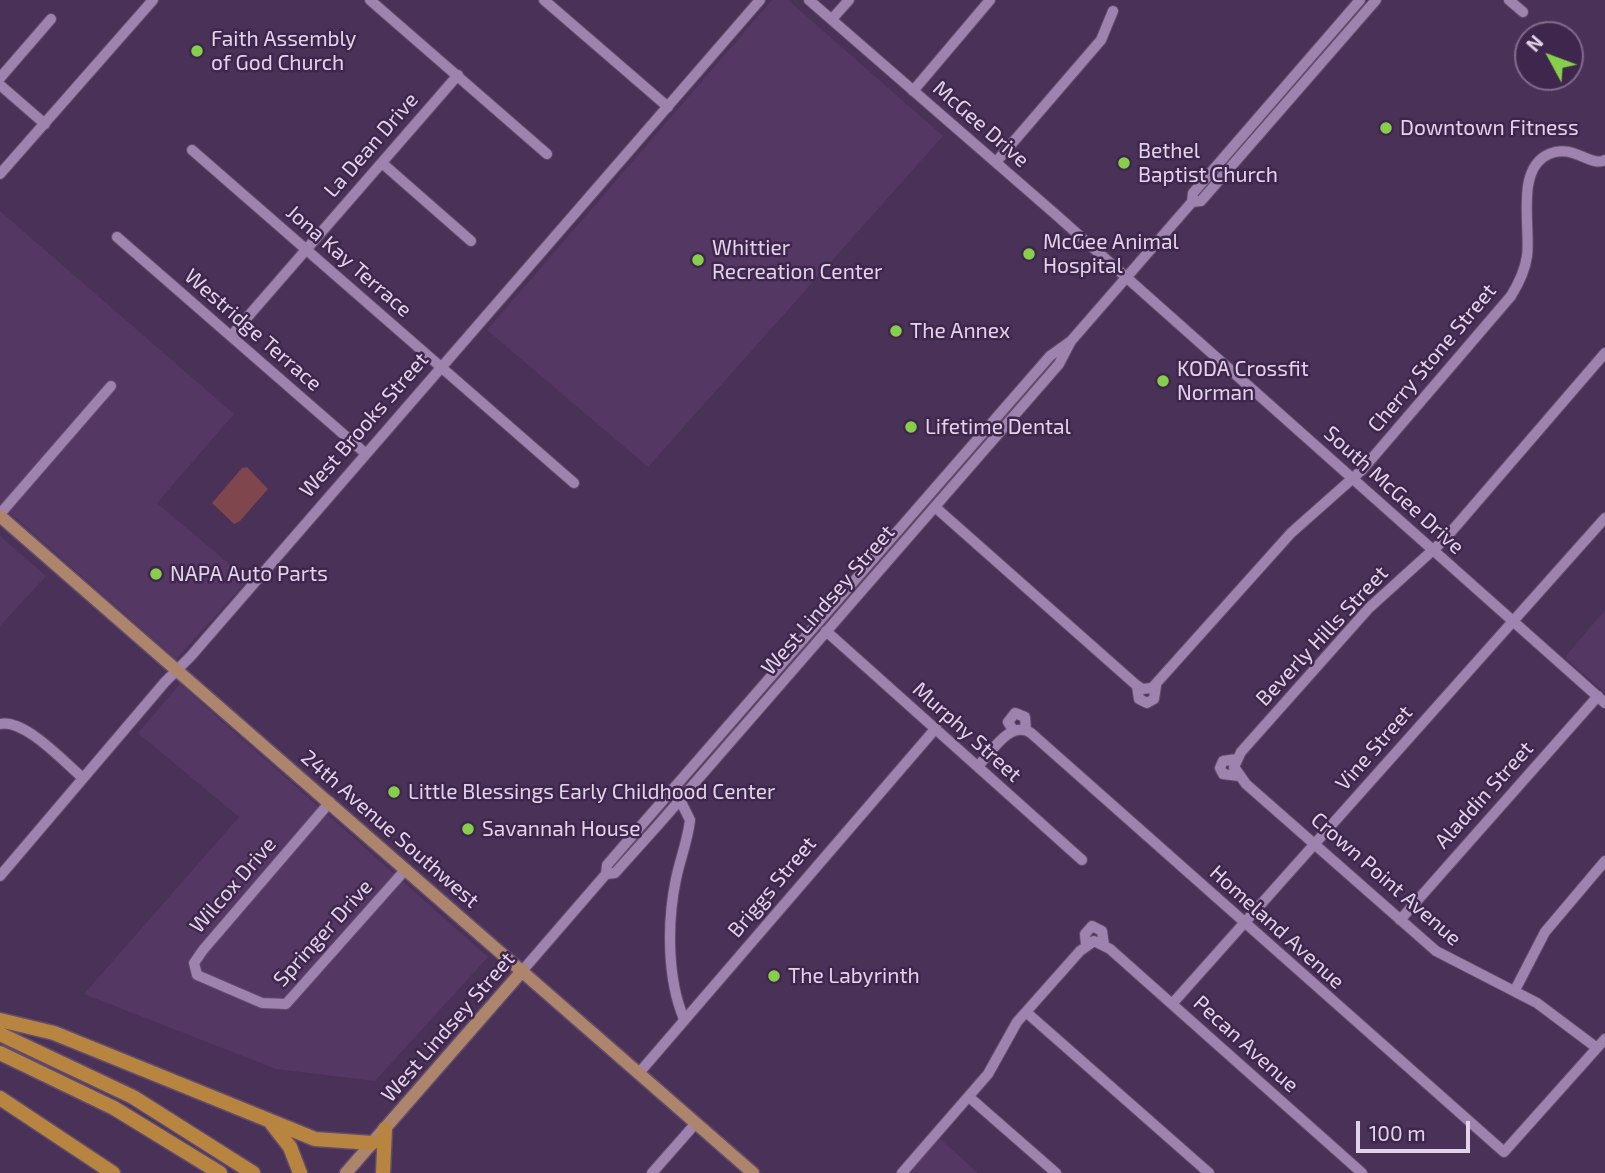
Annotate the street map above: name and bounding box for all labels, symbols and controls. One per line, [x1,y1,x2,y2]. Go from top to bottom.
north arrow [1514,21,1584,91]
place label: Faith Assembly of God Church [211,26,356,76]
text: N [1521,30,1547,56]
marker: Faith Assembly of God Church [189,43,205,59]
street label: McGee Drive [928,75,1034,173]
street label: La Dean Drive [319,87,423,203]
place label: Downtown Fitness [1400,115,1579,141]
marker: Downtown Fitness [1378,120,1394,136]
place label: Bethel Baptist Church [1138,138,1278,188]
marker: Bethel Baptist Church [1116,155,1132,171]
street label: Jona Kay Terrace [281,200,417,322]
place label: McGee Animal Hospital [1043,229,1179,279]
place label: Whittier Recreation Center [712,235,883,285]
marker: McGee Animal Hospital [1021,246,1037,262]
marker: Whittier Recreation Center [690,252,706,268]
street label: Westridge Terrace [179,264,327,396]
street label: Cherry Stone Street [1363,279,1501,437]
place label: The Annex [910,318,1010,344]
marker: The Annex [888,323,904,339]
street label: West Brooks Street [294,347,434,503]
place label: KODA Crossfit Norman [1177,356,1309,406]
marker: KODA Crossfit Norman [1155,373,1171,389]
place label: Lifetime Dental [925,414,1071,440]
marker: Lifetime Dental [903,419,919,435]
street label: South McGee Drive [1319,421,1469,559]
street label: West Lindsey Street [756,520,900,680]
place label: NAPA Auto Parts [170,561,328,587]
street label: Beverly Hills Street [1251,561,1393,711]
marker: NAPA Auto Parts [148,566,164,582]
street label: Murphy Street [908,677,1026,787]
street label: Vine Street [1330,700,1418,796]
street label: Aladdin Street [1429,736,1539,854]
street label: 24th Avenue Southwest [296,745,484,913]
place label: Little Blessings Early Childhood Center [408,779,775,805]
marker: Little Blessings Early Childhood Center [386,784,402,800]
street label: Crown Point Avenue [1306,807,1466,951]
place label: Savannah House [482,816,641,842]
marker: Savannah House [460,821,476,837]
street label: Briggs Street [723,831,821,943]
street label: Wilcox Drive [185,832,281,938]
street label: Homeland Avenue [1204,860,1350,994]
street label: Springer Drive [268,874,378,992]
street label: West Lindsey Street [376,947,520,1107]
place label: The Labyrinth [788,963,920,989]
marker: The Labyrinth [766,968,782,984]
street label: Pecan Avenue [1188,990,1304,1098]
scale bar [1360,1106,1474,1150]
text: 100 m [1369,1120,1426,1145]

